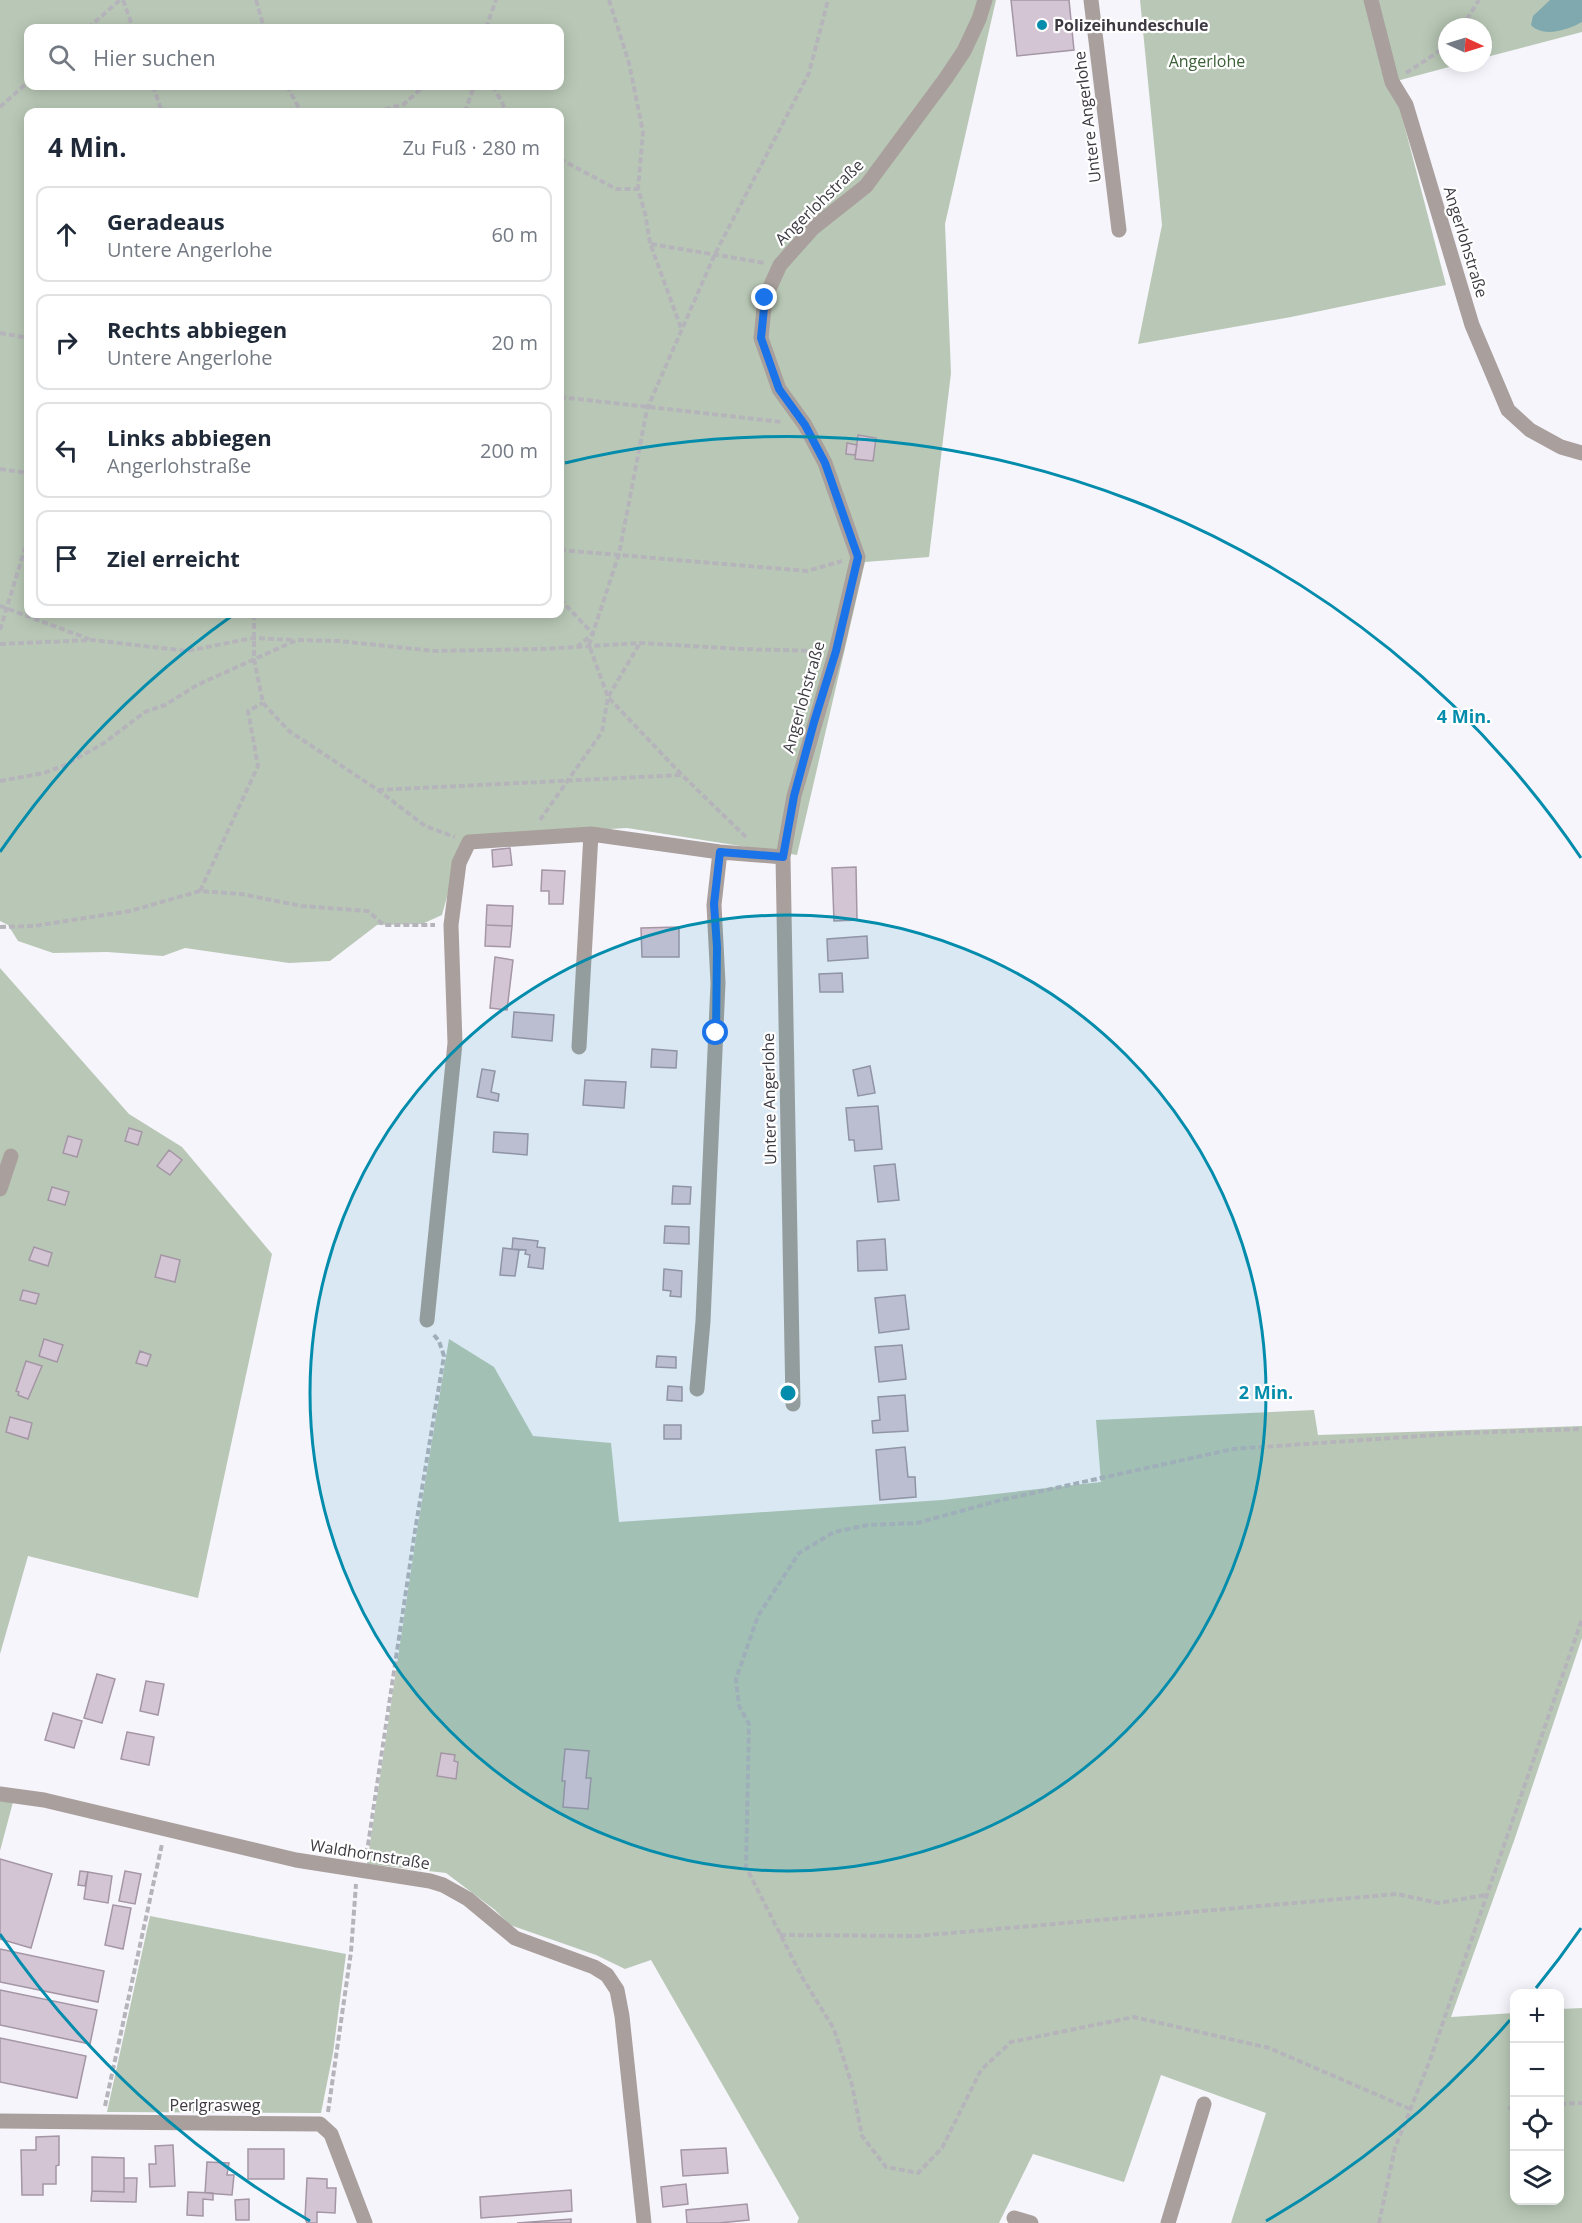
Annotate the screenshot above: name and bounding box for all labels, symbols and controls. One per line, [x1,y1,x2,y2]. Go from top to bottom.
place label: Polizeihundeschule [1054,14,1209,36]
marker: Polizeihundeschule [1035,18,1049,32]
north arrow [1438,18,1492,72]
search box [24,24,564,90]
icon: search [45,41,78,74]
text: Hier suchen [93,42,216,72]
street label: Untere Angerlohe [1068,50,1106,184]
park label: Angerlohe [1169,50,1245,72]
text: 4 Min. [48,129,127,165]
text: Zu Fuß · 280 m [402,134,540,161]
street label: Angerlohstraße [770,154,868,250]
street label: Angerlohstraße [1439,184,1493,300]
text: Geradeaus [107,206,225,236]
icon: ahead [50,218,83,251]
text: 60 m [491,221,538,248]
text: Untere Angerlohe [107,236,273,263]
route end [751,284,777,310]
text: Rechts abbiegen [107,314,287,344]
icon: right [50,326,83,359]
text: 20 m [491,329,538,356]
text: Untere Angerlohe [107,344,273,371]
text: Links abbiegen [107,422,272,452]
icon: left [50,434,83,467]
text: 200 m [480,437,538,464]
text: Angerlohstraße [107,452,251,479]
icon: arrive [50,542,83,575]
text: Ziel erreicht [107,543,240,573]
street label: Angerlohstraße [777,639,829,755]
text: 4 Min. [1437,704,1491,728]
route start [702,1019,728,1045]
street label: Untere Angerlohe [757,1033,781,1165]
text: 2 Min. [1239,1380,1293,1404]
centre of rings [778,1383,798,1403]
street label: Waldhornstraße [309,1834,431,1874]
map controls [1510,1989,1564,2205]
button: + [1510,1989,1564,2043]
button: − [1510,2043,1564,2097]
street label: Perlgrasweg [170,2094,261,2116]
button: locate [1510,2097,1564,2151]
button: layers [1510,2151,1564,2205]

